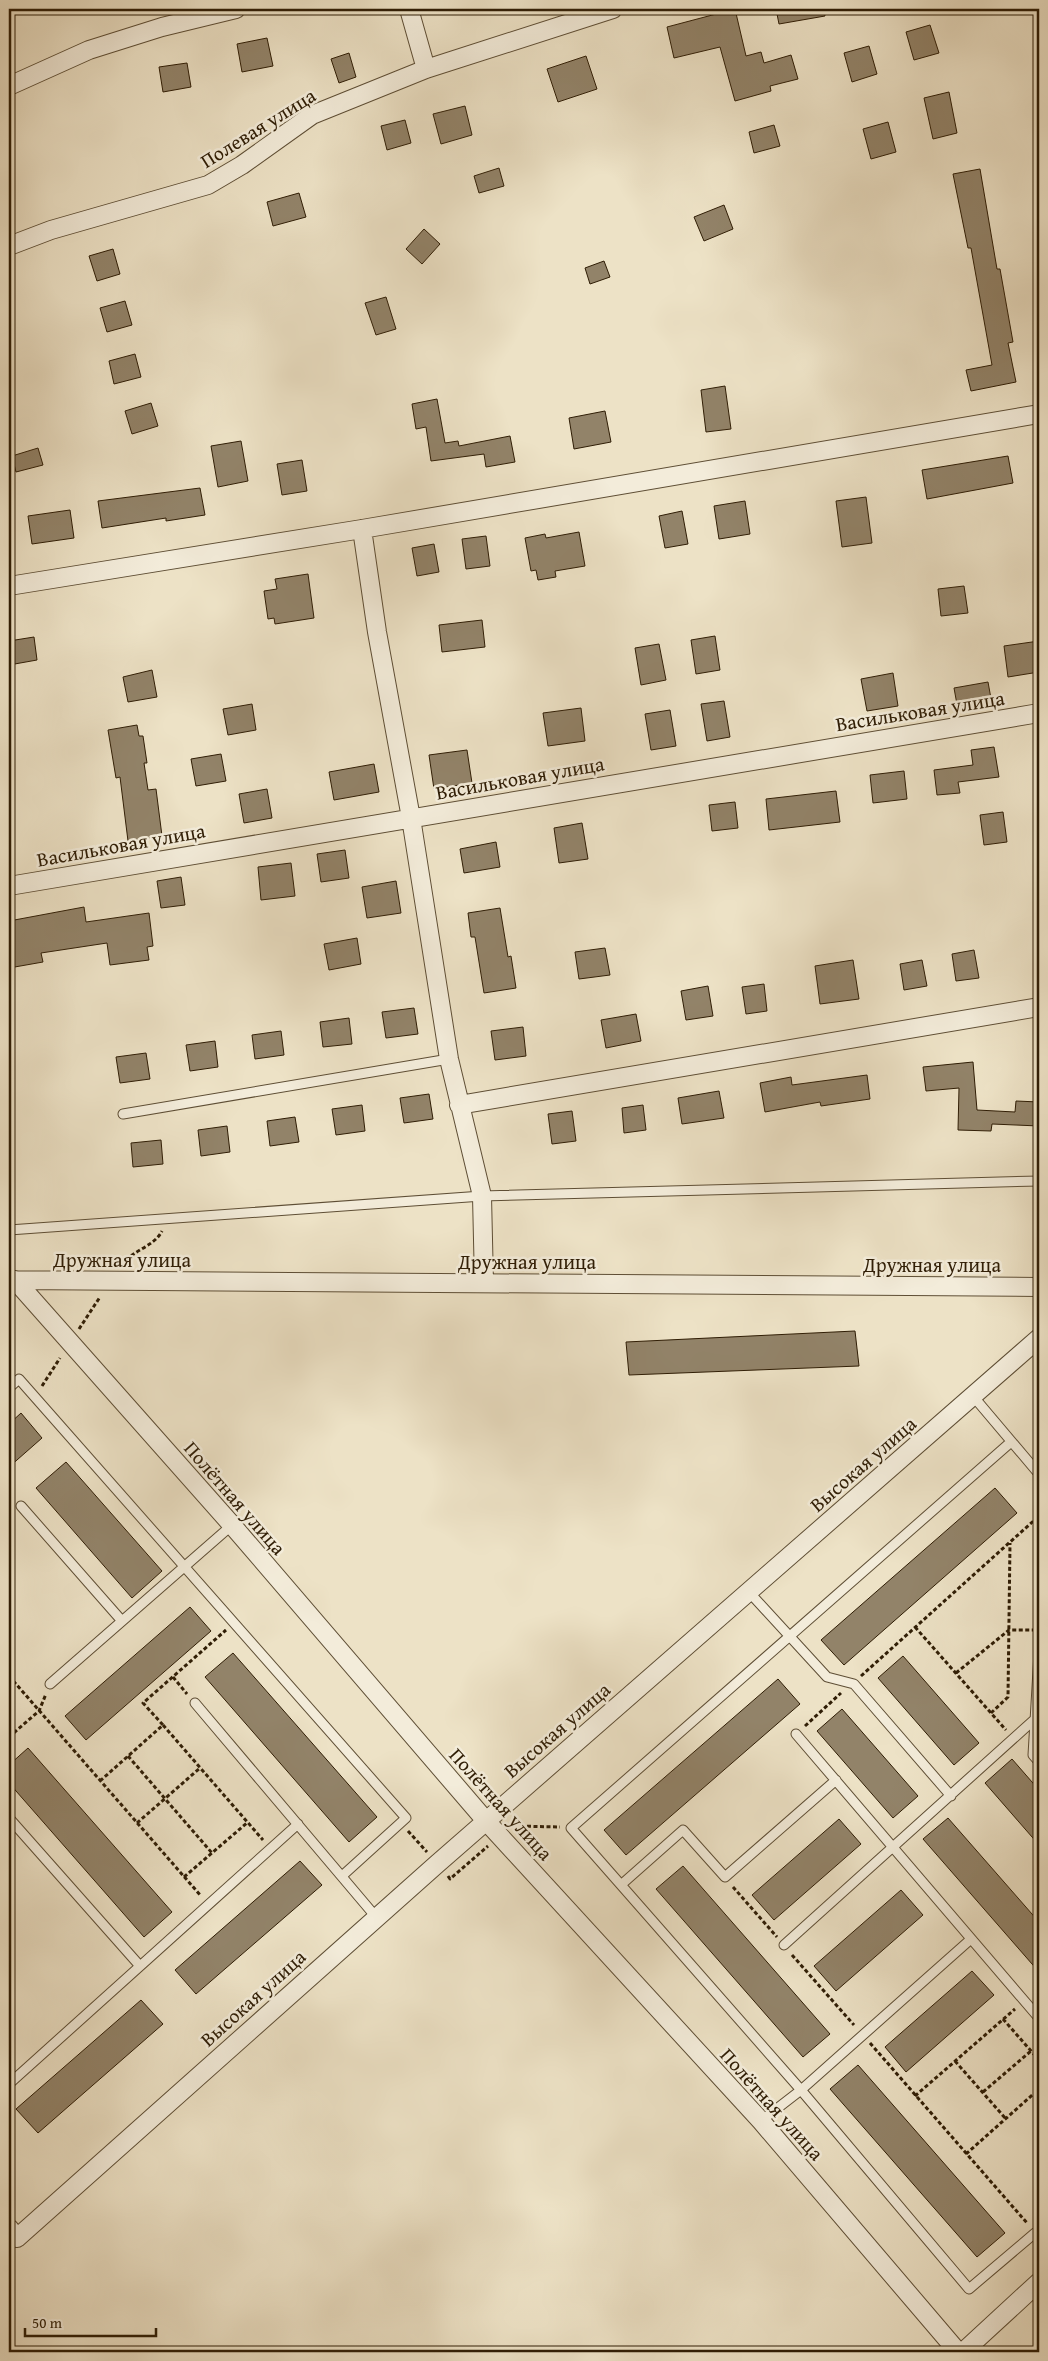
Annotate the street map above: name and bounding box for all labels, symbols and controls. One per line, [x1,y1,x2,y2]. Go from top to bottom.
street label: Полевая улица [194,80,321,175]
street label: Васильковая улица [833,683,1007,738]
street label: Васильковая улица [433,748,607,807]
street label: Васильковая улица [34,815,208,874]
street label: Дружная улица [52,1245,192,1274]
street label: Дружная улица [457,1247,597,1276]
street label: Дружная улица [862,1250,1002,1279]
street label: Высокая улица [803,1409,923,1518]
street label: Полётная улица [178,1434,293,1561]
street label: Высокая улица [497,1675,617,1784]
street label: Полётная улица [443,1741,560,1867]
street label: Высокая улица [194,1942,312,2053]
street label: Полётная улица [714,2041,831,2167]
scale bar [25,2306,156,2338]
text: 50 m [32,2312,63,2333]

